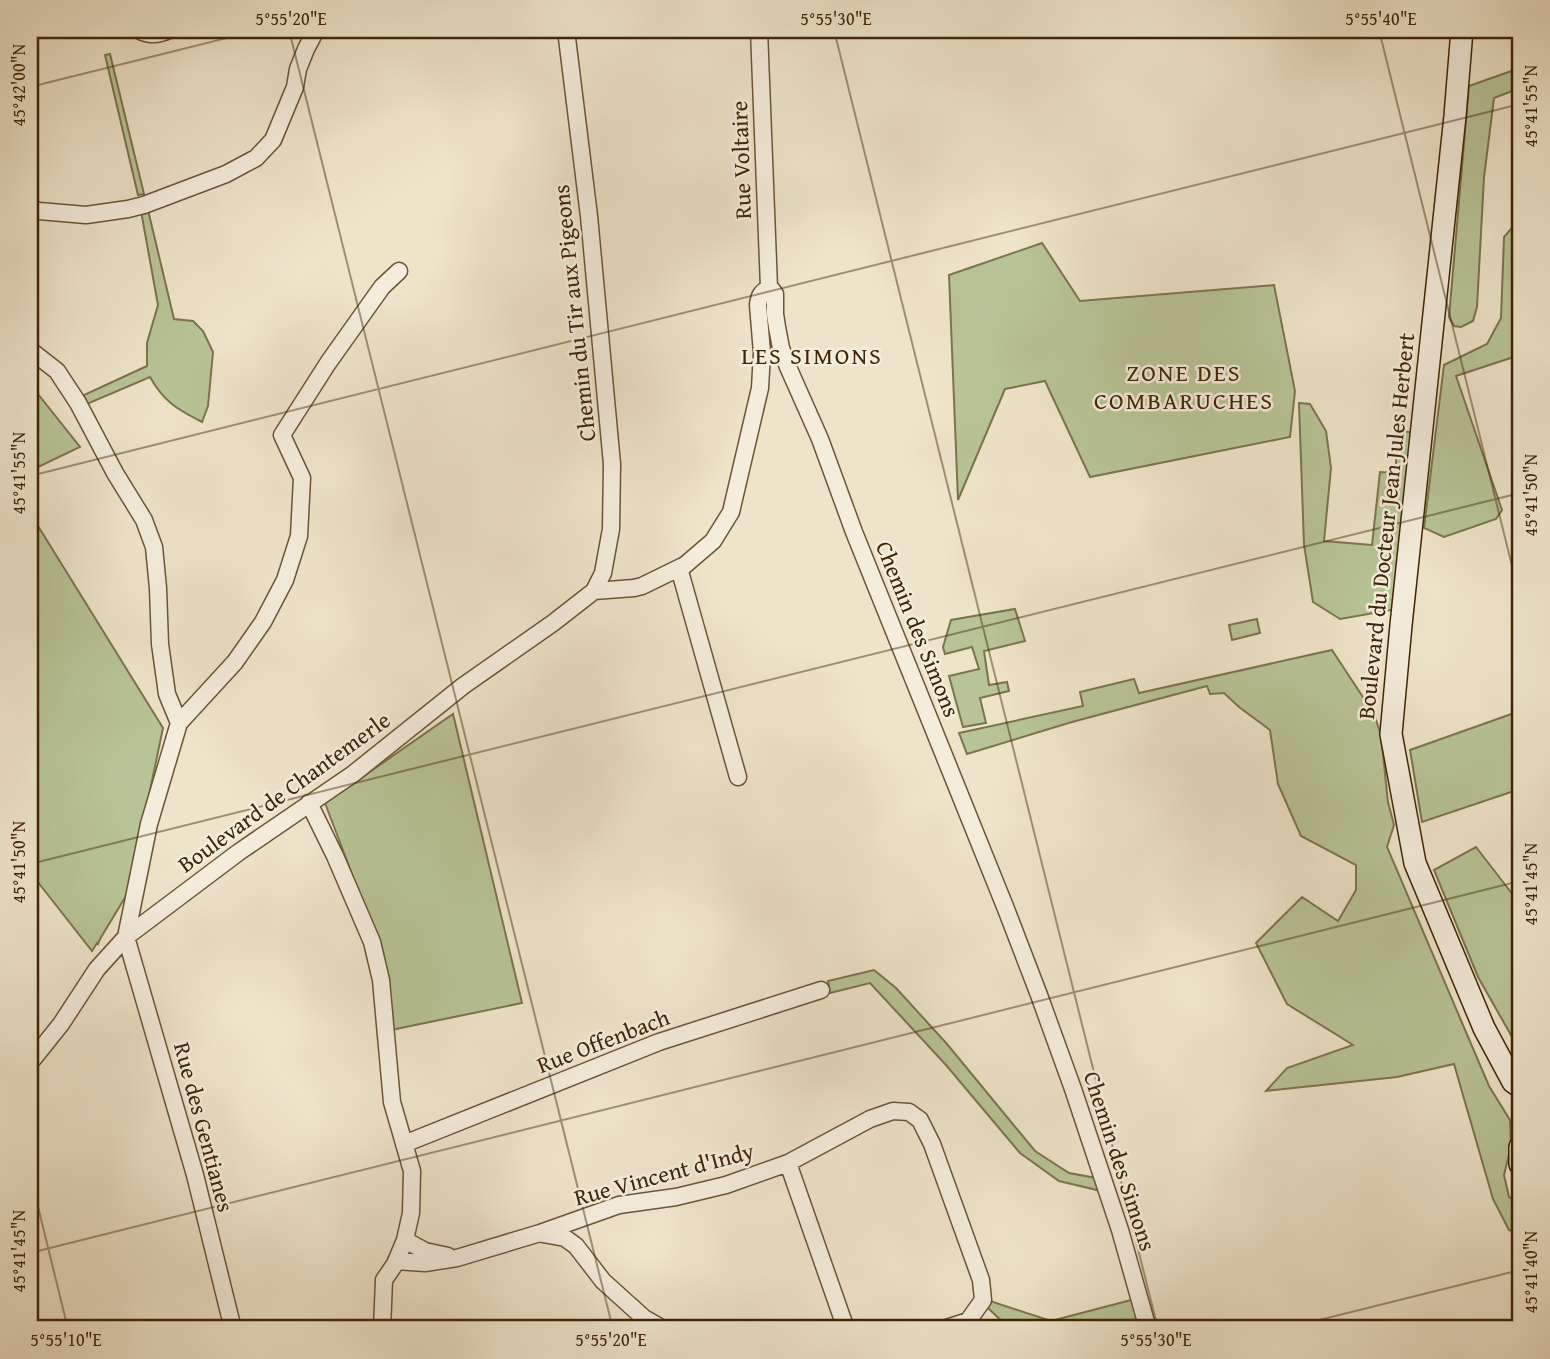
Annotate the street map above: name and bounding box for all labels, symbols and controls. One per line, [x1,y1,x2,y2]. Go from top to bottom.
text: 5°55'20"E [255,5,327,32]
text: 5°55'30"E [800,5,872,32]
text: 5°55'40"E [1345,5,1417,32]
text: 45°42'00"N [5,43,32,126]
text: 45°41'55"N [1517,64,1544,147]
street label: Rue Voltaire [722,100,759,220]
street label: Chemin du Tir aux Pigeons [544,183,603,443]
street label: Boulevard du Docteur Jean Jules Herbert [1349,331,1422,721]
district label: LES SIMONS [741,338,883,373]
district label: ZONE DES COMBARUCHES [1094,355,1274,418]
text: 45°41'55"N [5,431,32,514]
text: 45°41'50"N [1517,453,1544,536]
street label: Chemin des Simons [868,536,969,722]
street label: Boulevard de Chantemerle [171,703,397,880]
text: 45°41'50"N [5,820,32,903]
text: 45°41'45"N [1517,842,1544,925]
street label: Rue Offenbach [532,1000,674,1081]
street label: Rue des Gentianes [166,1038,243,1215]
street label: Chemin des Simons [1076,1067,1165,1255]
street label: Rue Vincent d'Indy [570,1134,758,1213]
text: 45°41'45"N [5,1209,32,1292]
text: 45°41'40"N [1517,1230,1544,1313]
text: 5°55'10"E [30,1326,102,1353]
text: 5°55'20"E [575,1326,647,1353]
text: 5°55'30"E [1120,1326,1192,1353]

